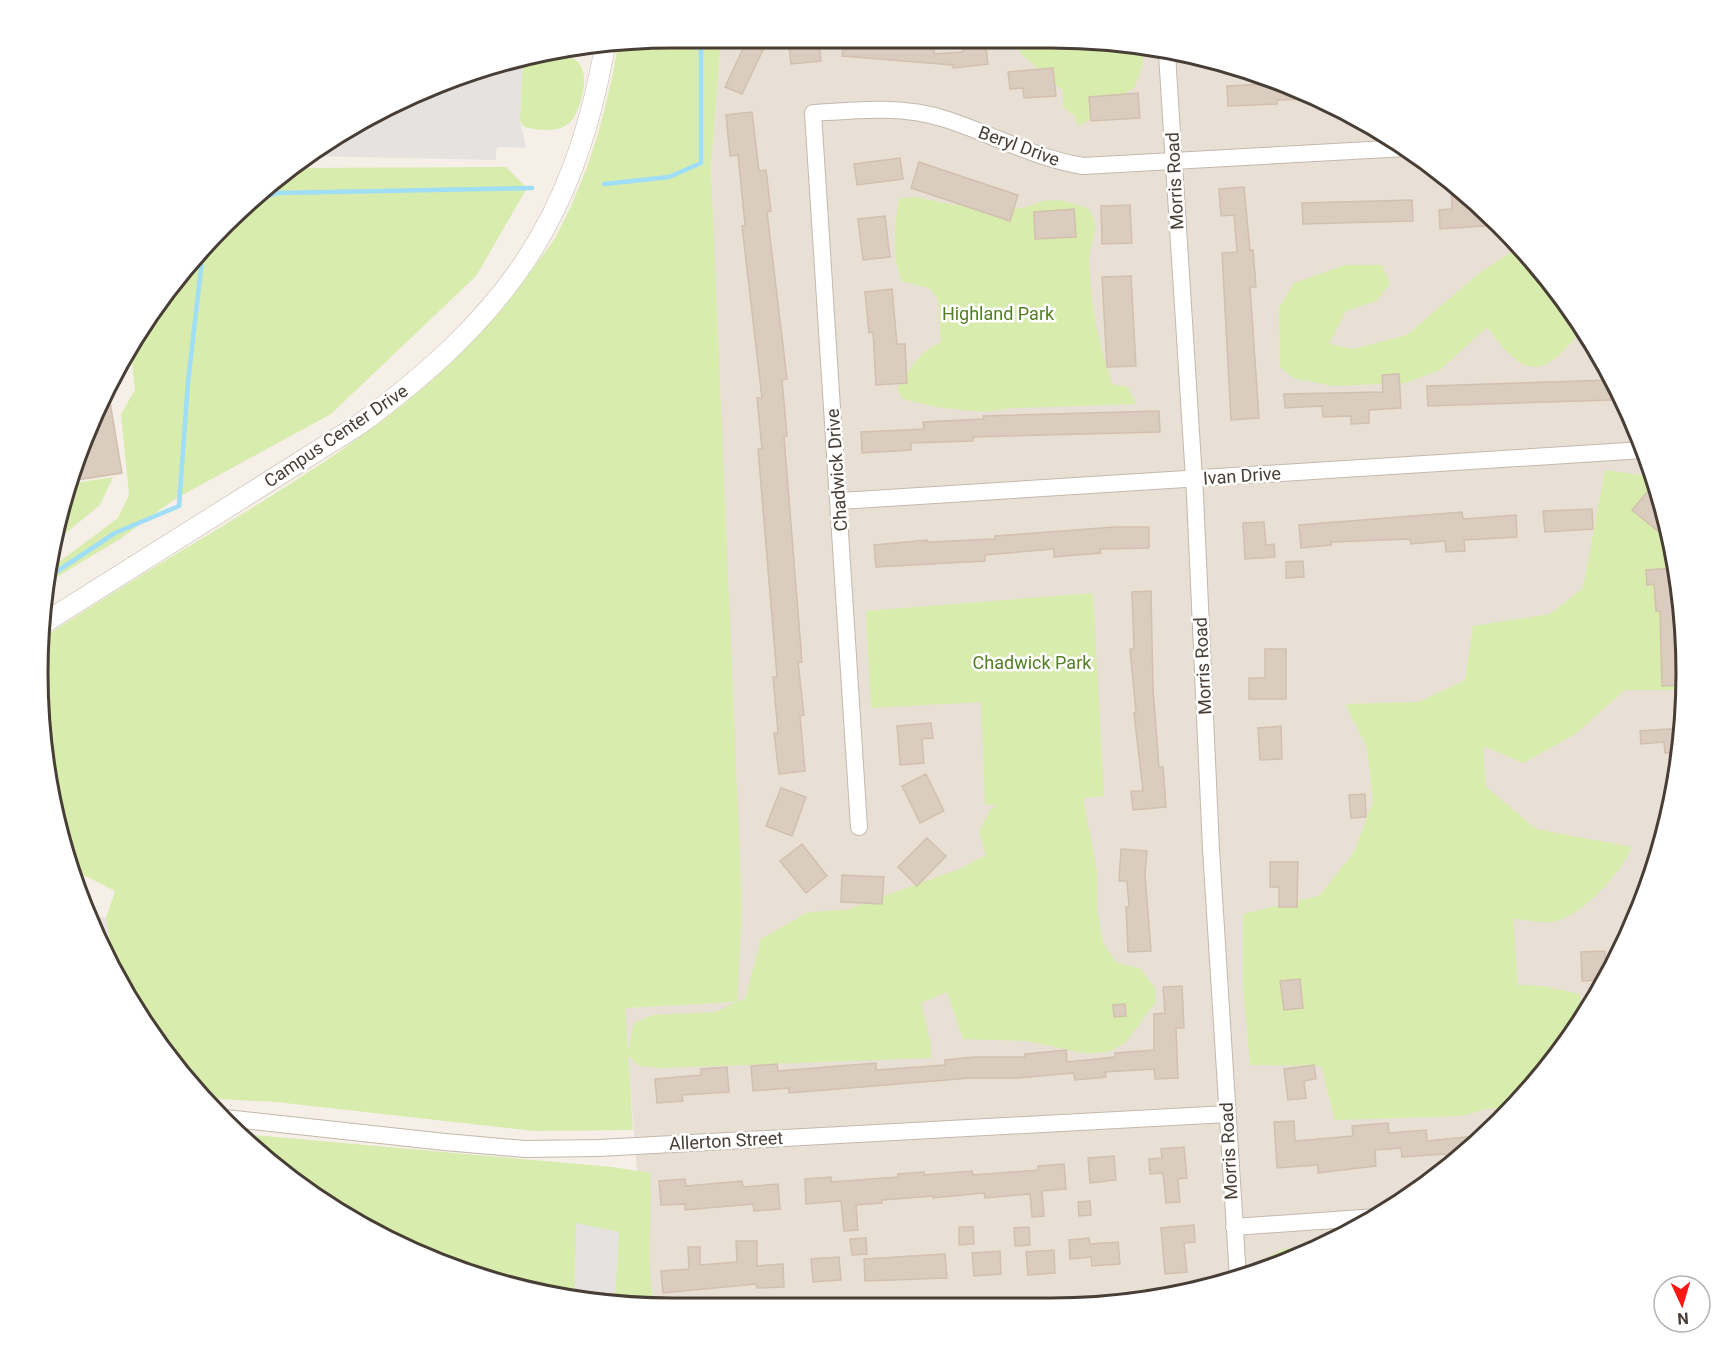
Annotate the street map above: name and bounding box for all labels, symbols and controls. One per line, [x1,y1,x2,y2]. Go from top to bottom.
street label: Beryl Drive [976,121,1063,170]
street label: Morris Road [1161,132,1188,230]
park label: Highland Park [942,303,1055,324]
street label: Campus Center Drive [260,380,412,491]
street label: Chadwick Drive [822,408,851,532]
street label: Ivan Drive [1202,462,1282,489]
street label: Morris Road [1189,617,1216,715]
park label: Chadwick Park [973,652,1092,673]
street label: Morris Road [1215,1102,1242,1200]
street label: Allerton Street [668,1127,784,1154]
north arrow [1652,1274,1712,1334]
text: N [1677,1309,1689,1328]

